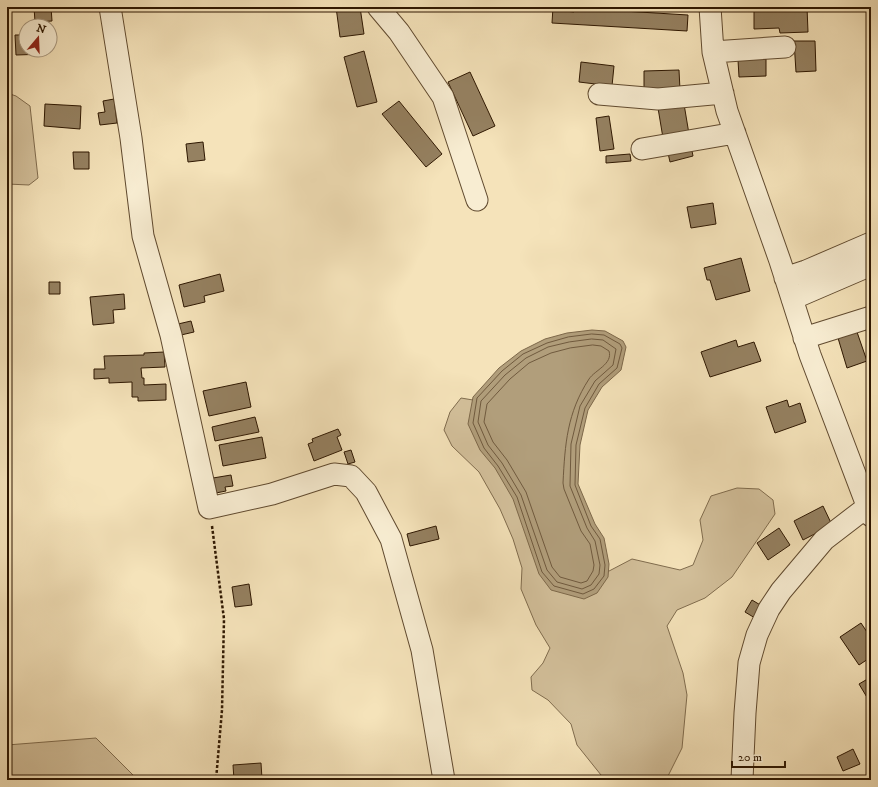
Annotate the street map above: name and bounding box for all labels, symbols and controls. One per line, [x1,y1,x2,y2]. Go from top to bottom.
north arrow [18,18,58,58]
text: N [34,21,47,38]
scale bar [732,743,785,769]
text: 20 m [738,750,762,765]

